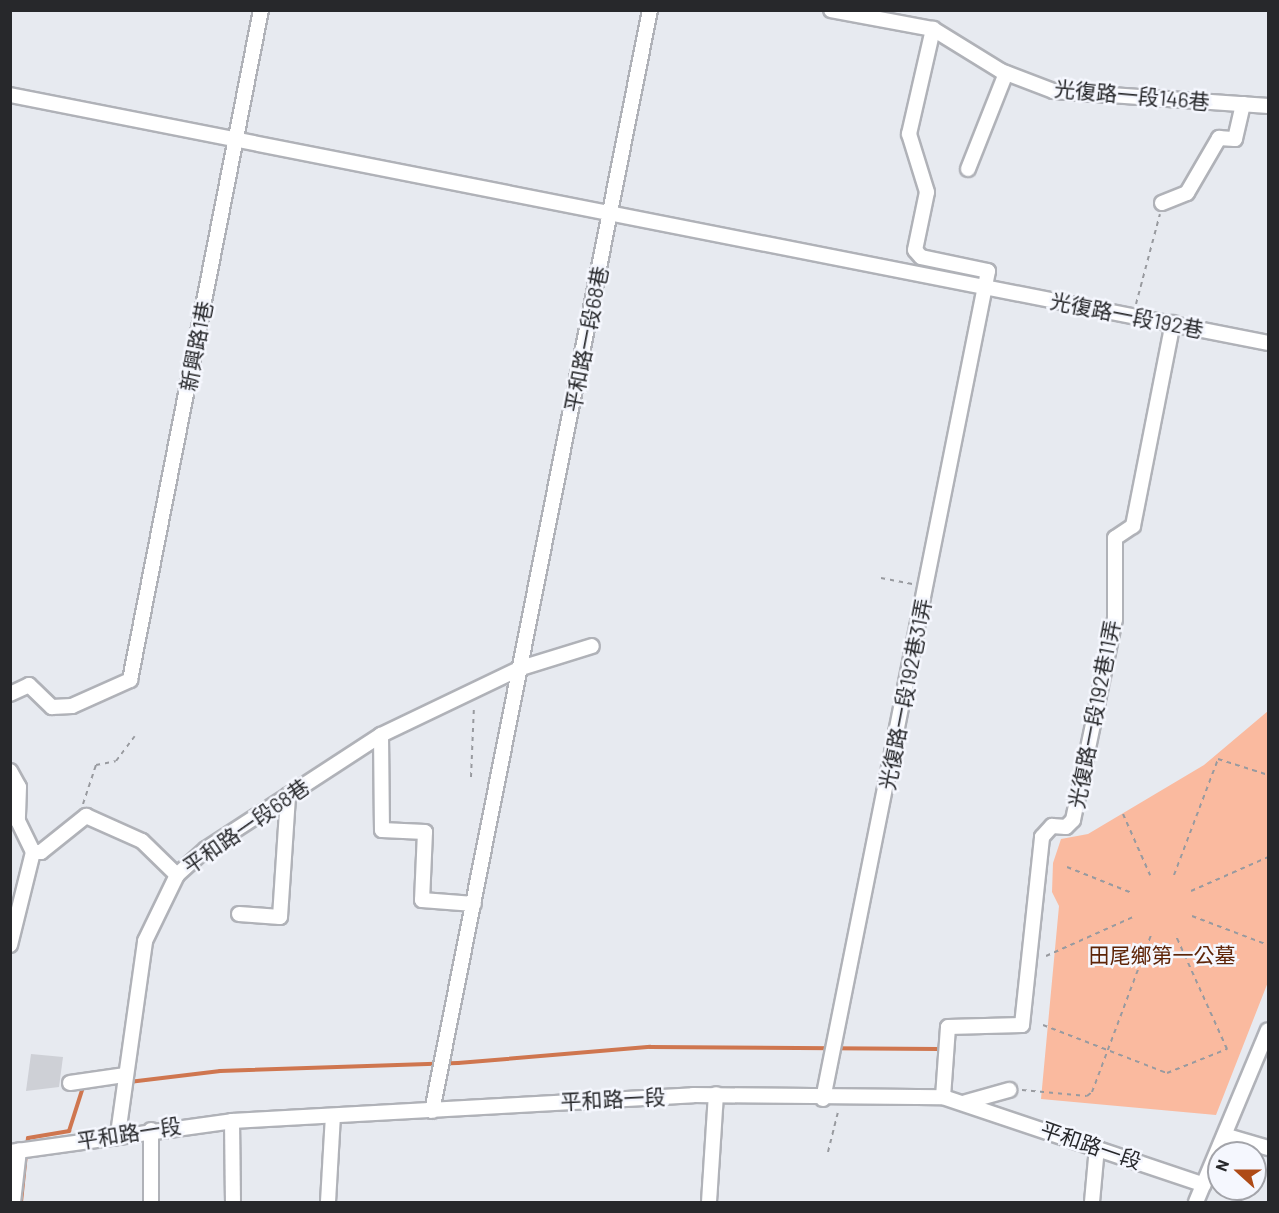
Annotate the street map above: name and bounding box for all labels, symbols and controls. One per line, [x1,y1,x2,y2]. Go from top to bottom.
street label: 光復路一段146巷 [1053,76,1211,114]
street label: 平和路一段68巷 [560,264,612,414]
street label: 光復路一段192巷 [1048,288,1206,342]
street label: 新興路1巷 [175,299,217,393]
street label: 光復路一段192巷31弄 [874,596,936,792]
street label: 光復路一段192巷11弄 [1063,618,1125,810]
street label: 平和路一段68巷 [178,773,314,879]
park label: 田尾鄉第一公墓 [1089,942,1235,968]
street label: 平和路一段 [560,1084,666,1114]
street label: 平和路一段 [75,1112,183,1154]
street label: 平和路一段 [1037,1116,1145,1174]
north arrow [1207,1141,1267,1201]
text: N [1211,1157,1232,1173]

